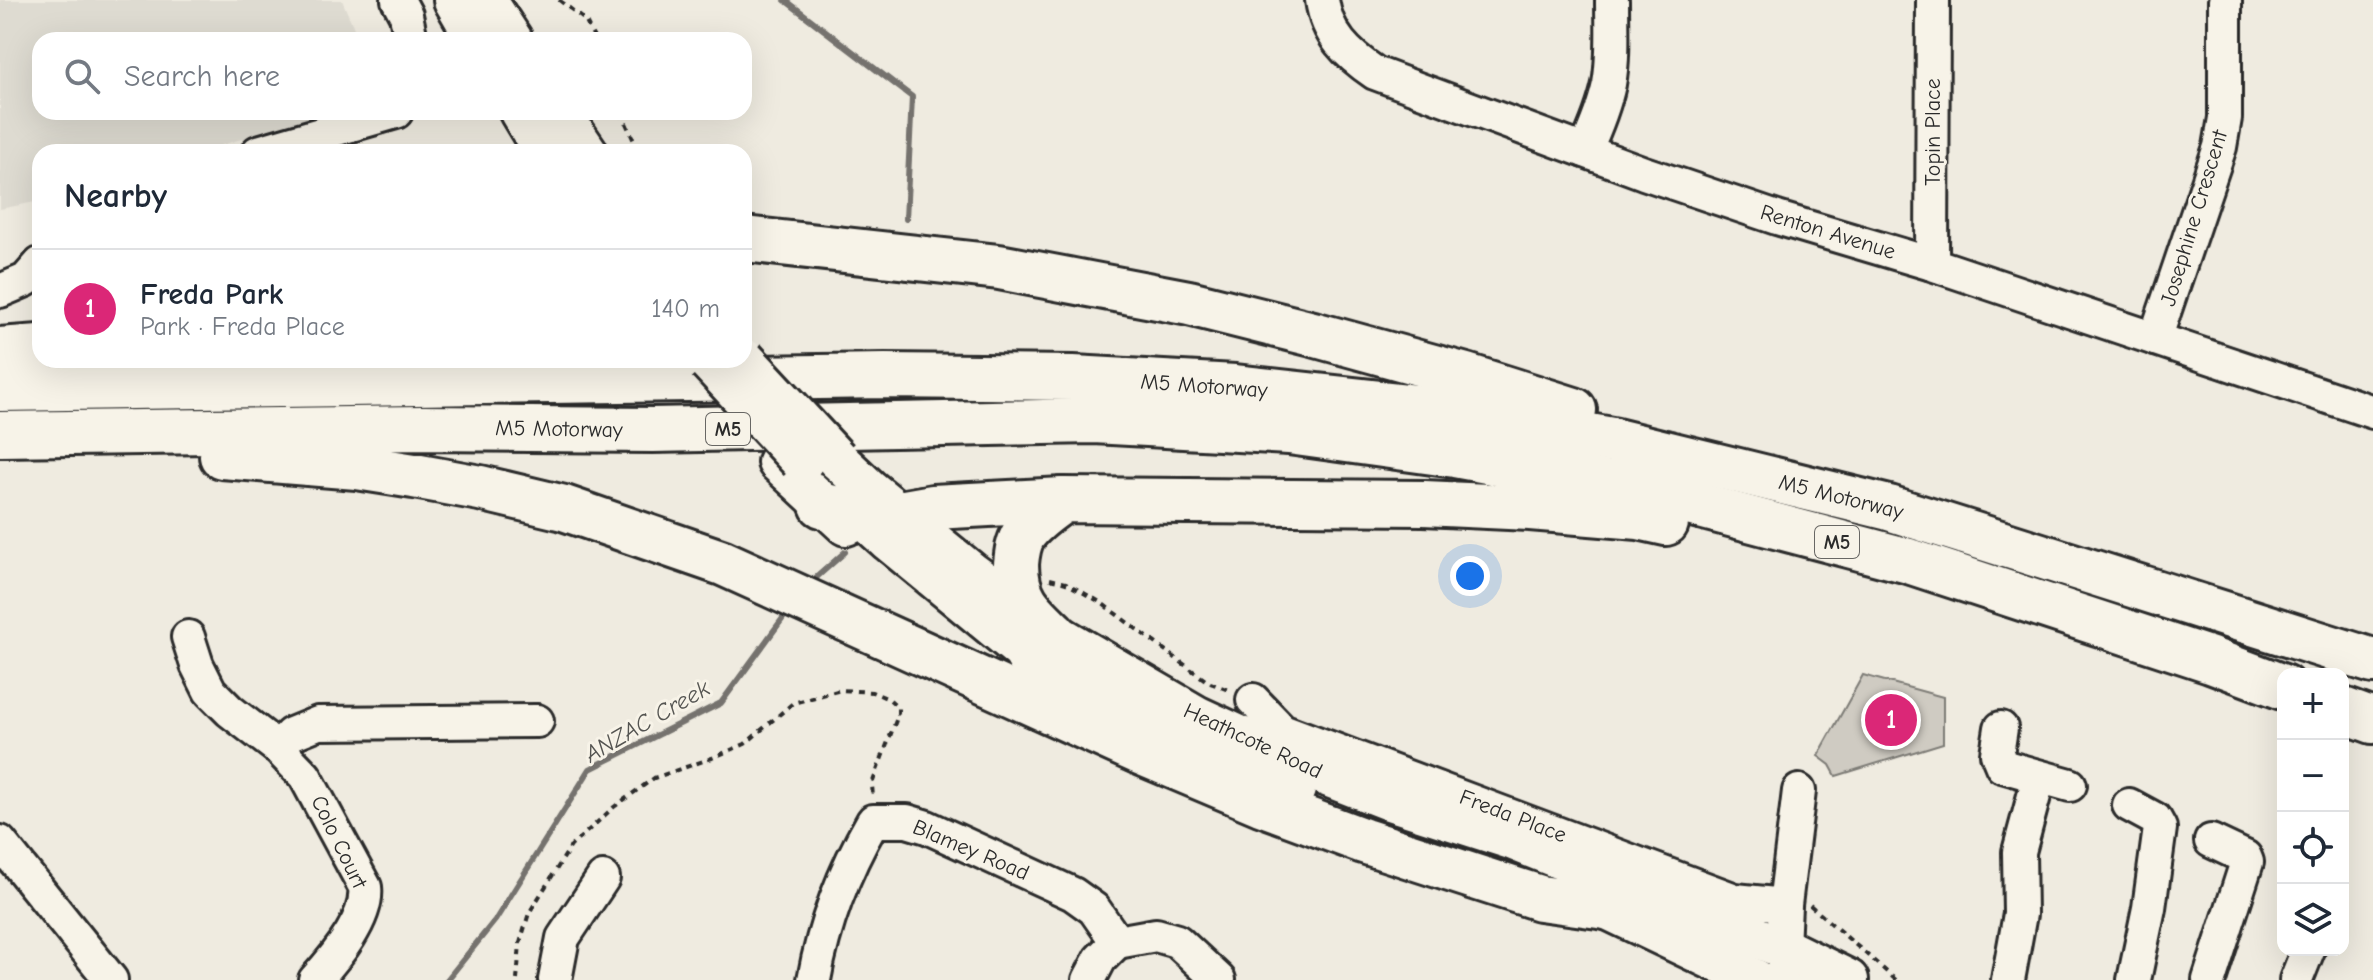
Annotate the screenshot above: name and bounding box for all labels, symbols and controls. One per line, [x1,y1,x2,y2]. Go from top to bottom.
search box [32,32,752,120]
icon: search [60,54,104,98]
text: Search here [124,59,280,94]
street label: Topin Place [1920,78,1946,186]
street label: Josephine Crescent [2155,126,2233,309]
text: Nearby [64,176,167,216]
street label: Renton Avenue [1757,199,1899,265]
text: Freda Park [140,277,283,312]
text: 1 [85,294,95,324]
text: 140 m [651,294,720,324]
text: Park · Freda Place [140,312,345,342]
street label: M5 Motorway [1139,369,1269,403]
road number: M5 [706,413,750,445]
street label: M5 Motorway [495,415,623,443]
street label: M5 Motorway [1776,469,1906,525]
road number: M5 [1815,526,1859,558]
your location [1450,556,1490,596]
map controls [2277,668,2349,956]
button: + [2277,668,2349,740]
water label: ANZAC Creek [579,674,715,769]
pin: 1 [1865,690,1917,750]
street label: Heathcote Road [1180,698,1326,784]
button: − [2277,740,2349,812]
street label: Freda Place [1456,784,1570,848]
street label: Colo Court [305,791,373,893]
button: locate [2277,812,2349,884]
street label: Blamey Road [909,814,1033,886]
button: layers [2277,884,2349,956]

